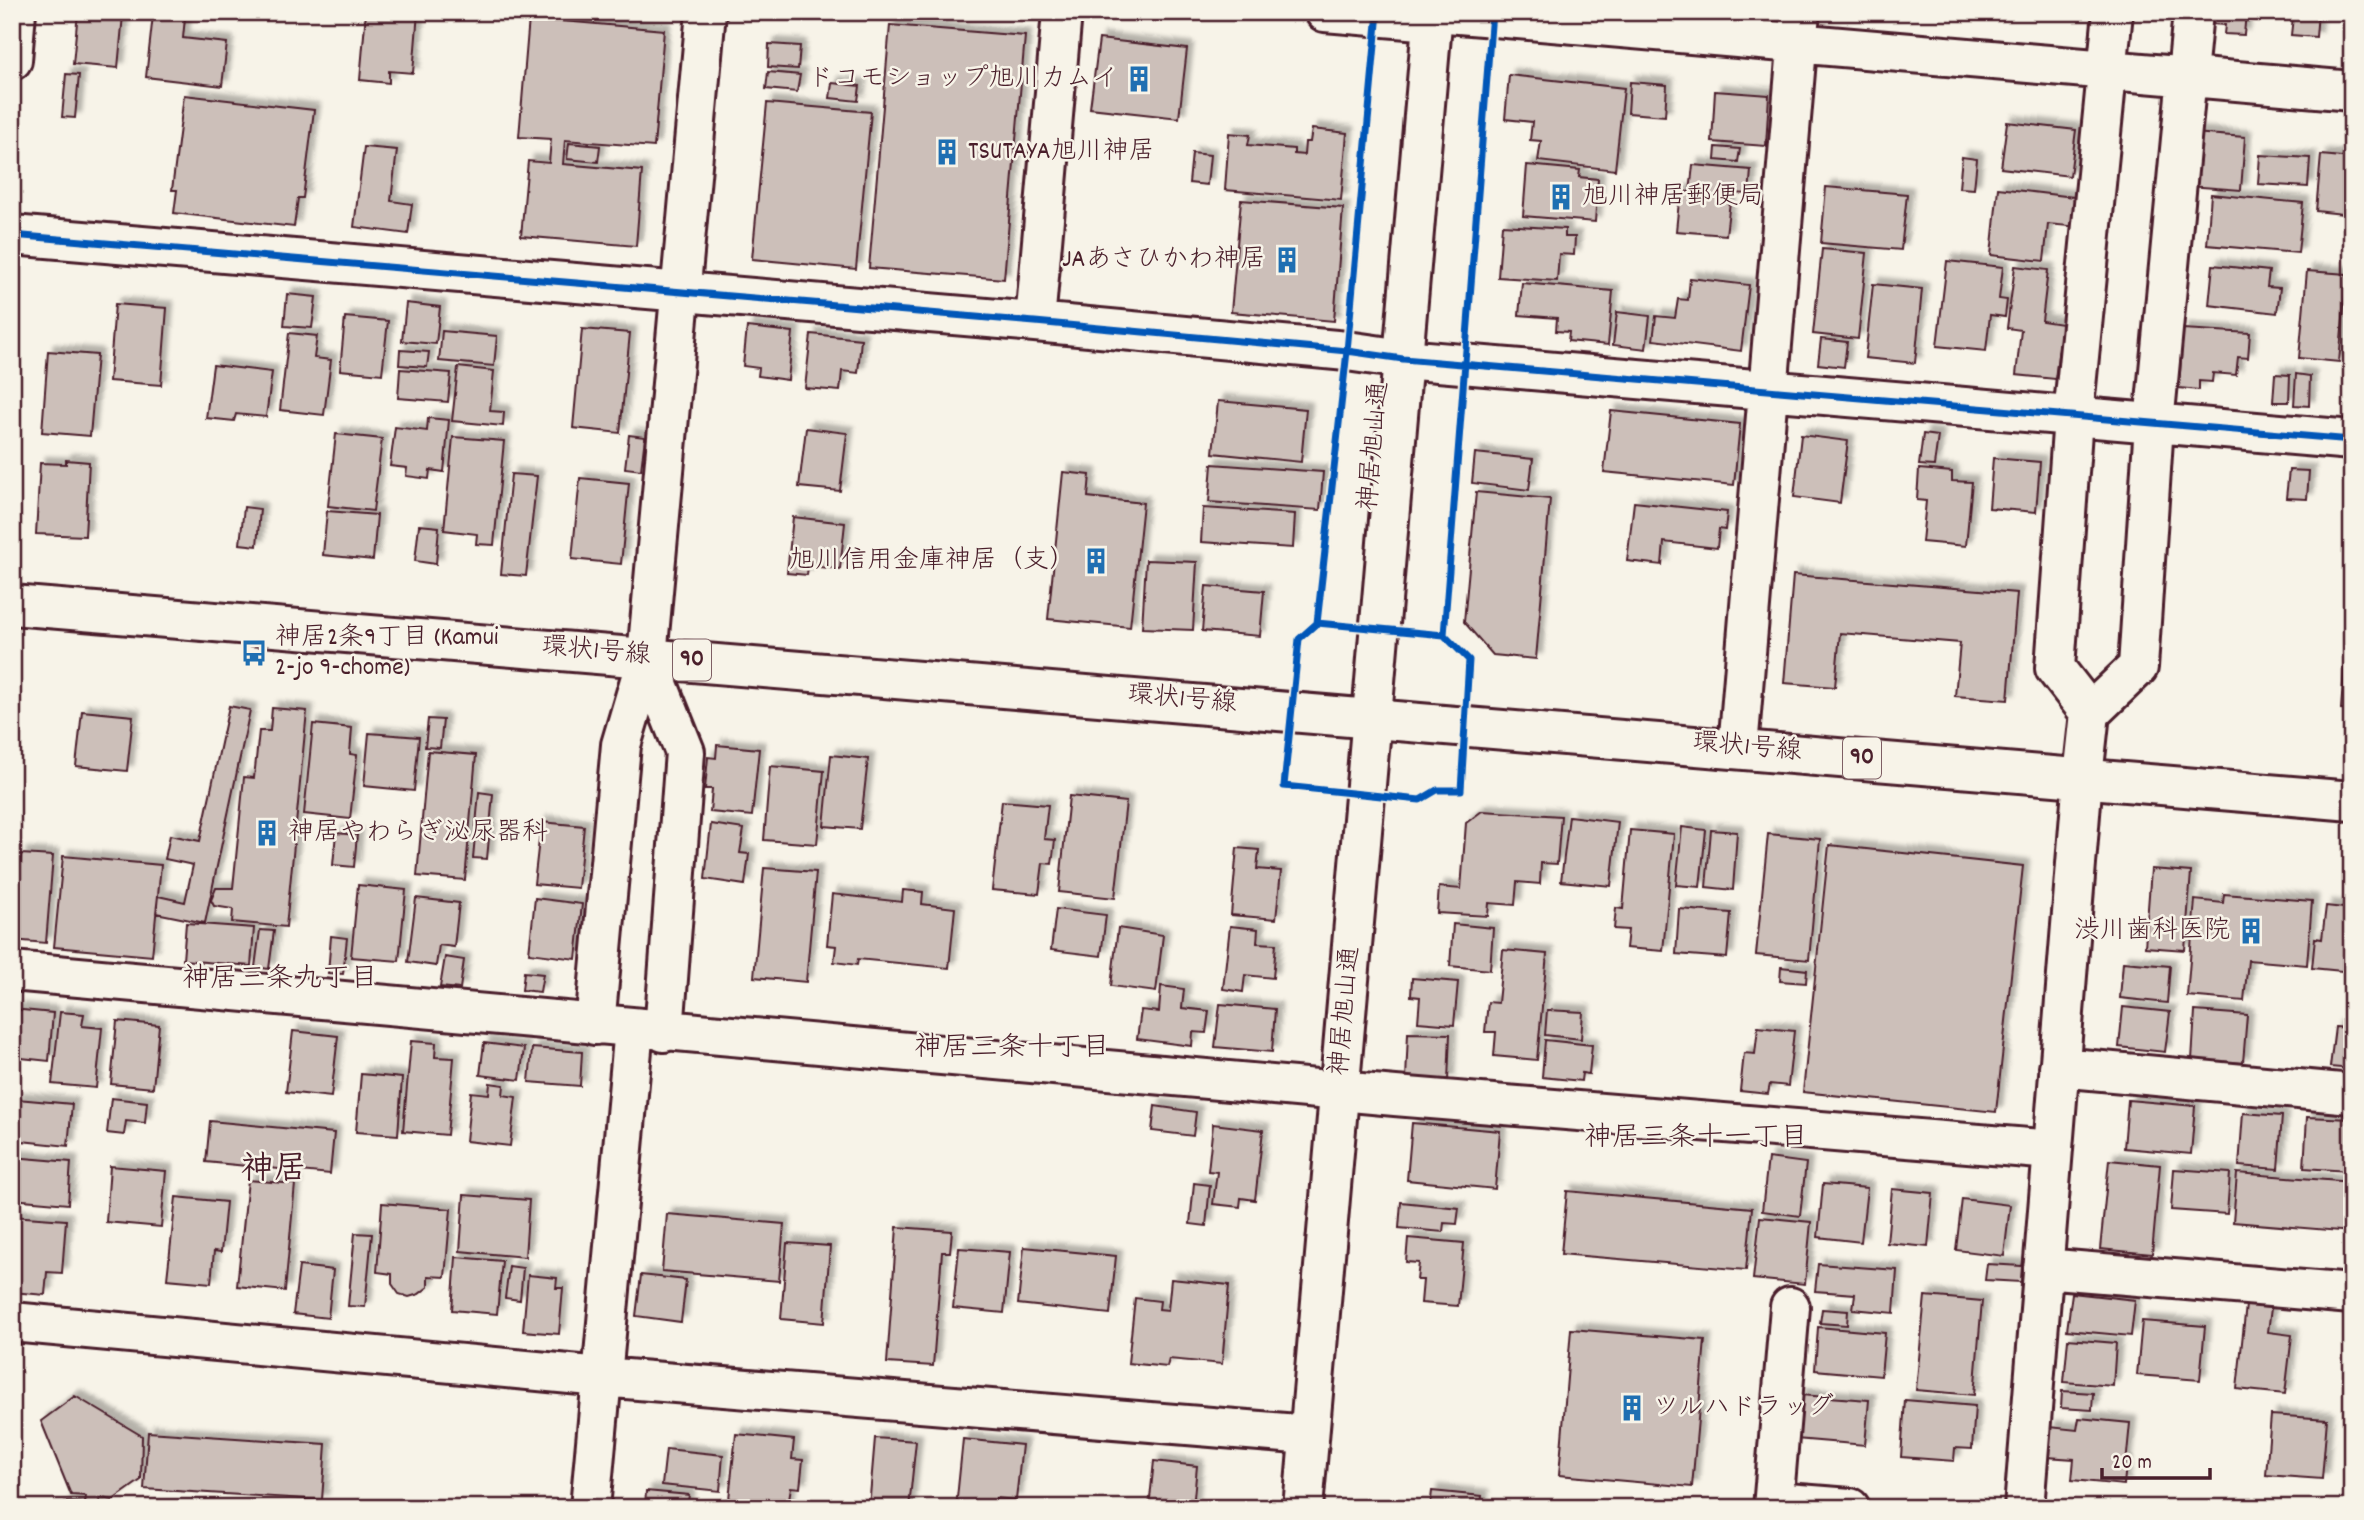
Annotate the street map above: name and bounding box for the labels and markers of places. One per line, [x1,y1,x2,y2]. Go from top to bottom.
place label: ドコモショップ旭川カムイ [808,61,1118,98]
building icon: ドコモショップ旭川カムイ [1124,64,1154,94]
place label: TSUTAYA旭川神居 [968,134,1155,171]
building icon: TSUTAYA旭川神居 [932,137,962,167]
place label: 旭川神居郵便局 [1582,179,1764,216]
building icon: 旭川神居郵便局 [1546,182,1576,212]
place label: JAあさひかわ神居 [1062,242,1266,279]
building icon: JAあさひかわ神居 [1272,245,1302,275]
place label: 旭川信用金庫神居（支） [789,543,1075,580]
building icon: 旭川信用金庫神居（支） [1081,546,1111,576]
place label: 神居2条9丁目 (Kamui 2-jo 9-chome) [275,620,499,687]
bus stop icon: 神居2条9丁目 (Kamui 2-jo 9-chome) [239,638,269,668]
place label: 神居やわらぎ泌尿器科 [288,815,548,852]
building icon: 神居やわらぎ泌尿器科 [252,818,282,848]
place label: 渋川歯科医院 [2074,913,2230,950]
building icon: 渋川歯科医院 [2236,916,2266,946]
place label: ツルハドラッグ [1653,1390,1834,1427]
building icon: ツルハドラッグ [1617,1393,1647,1423]

